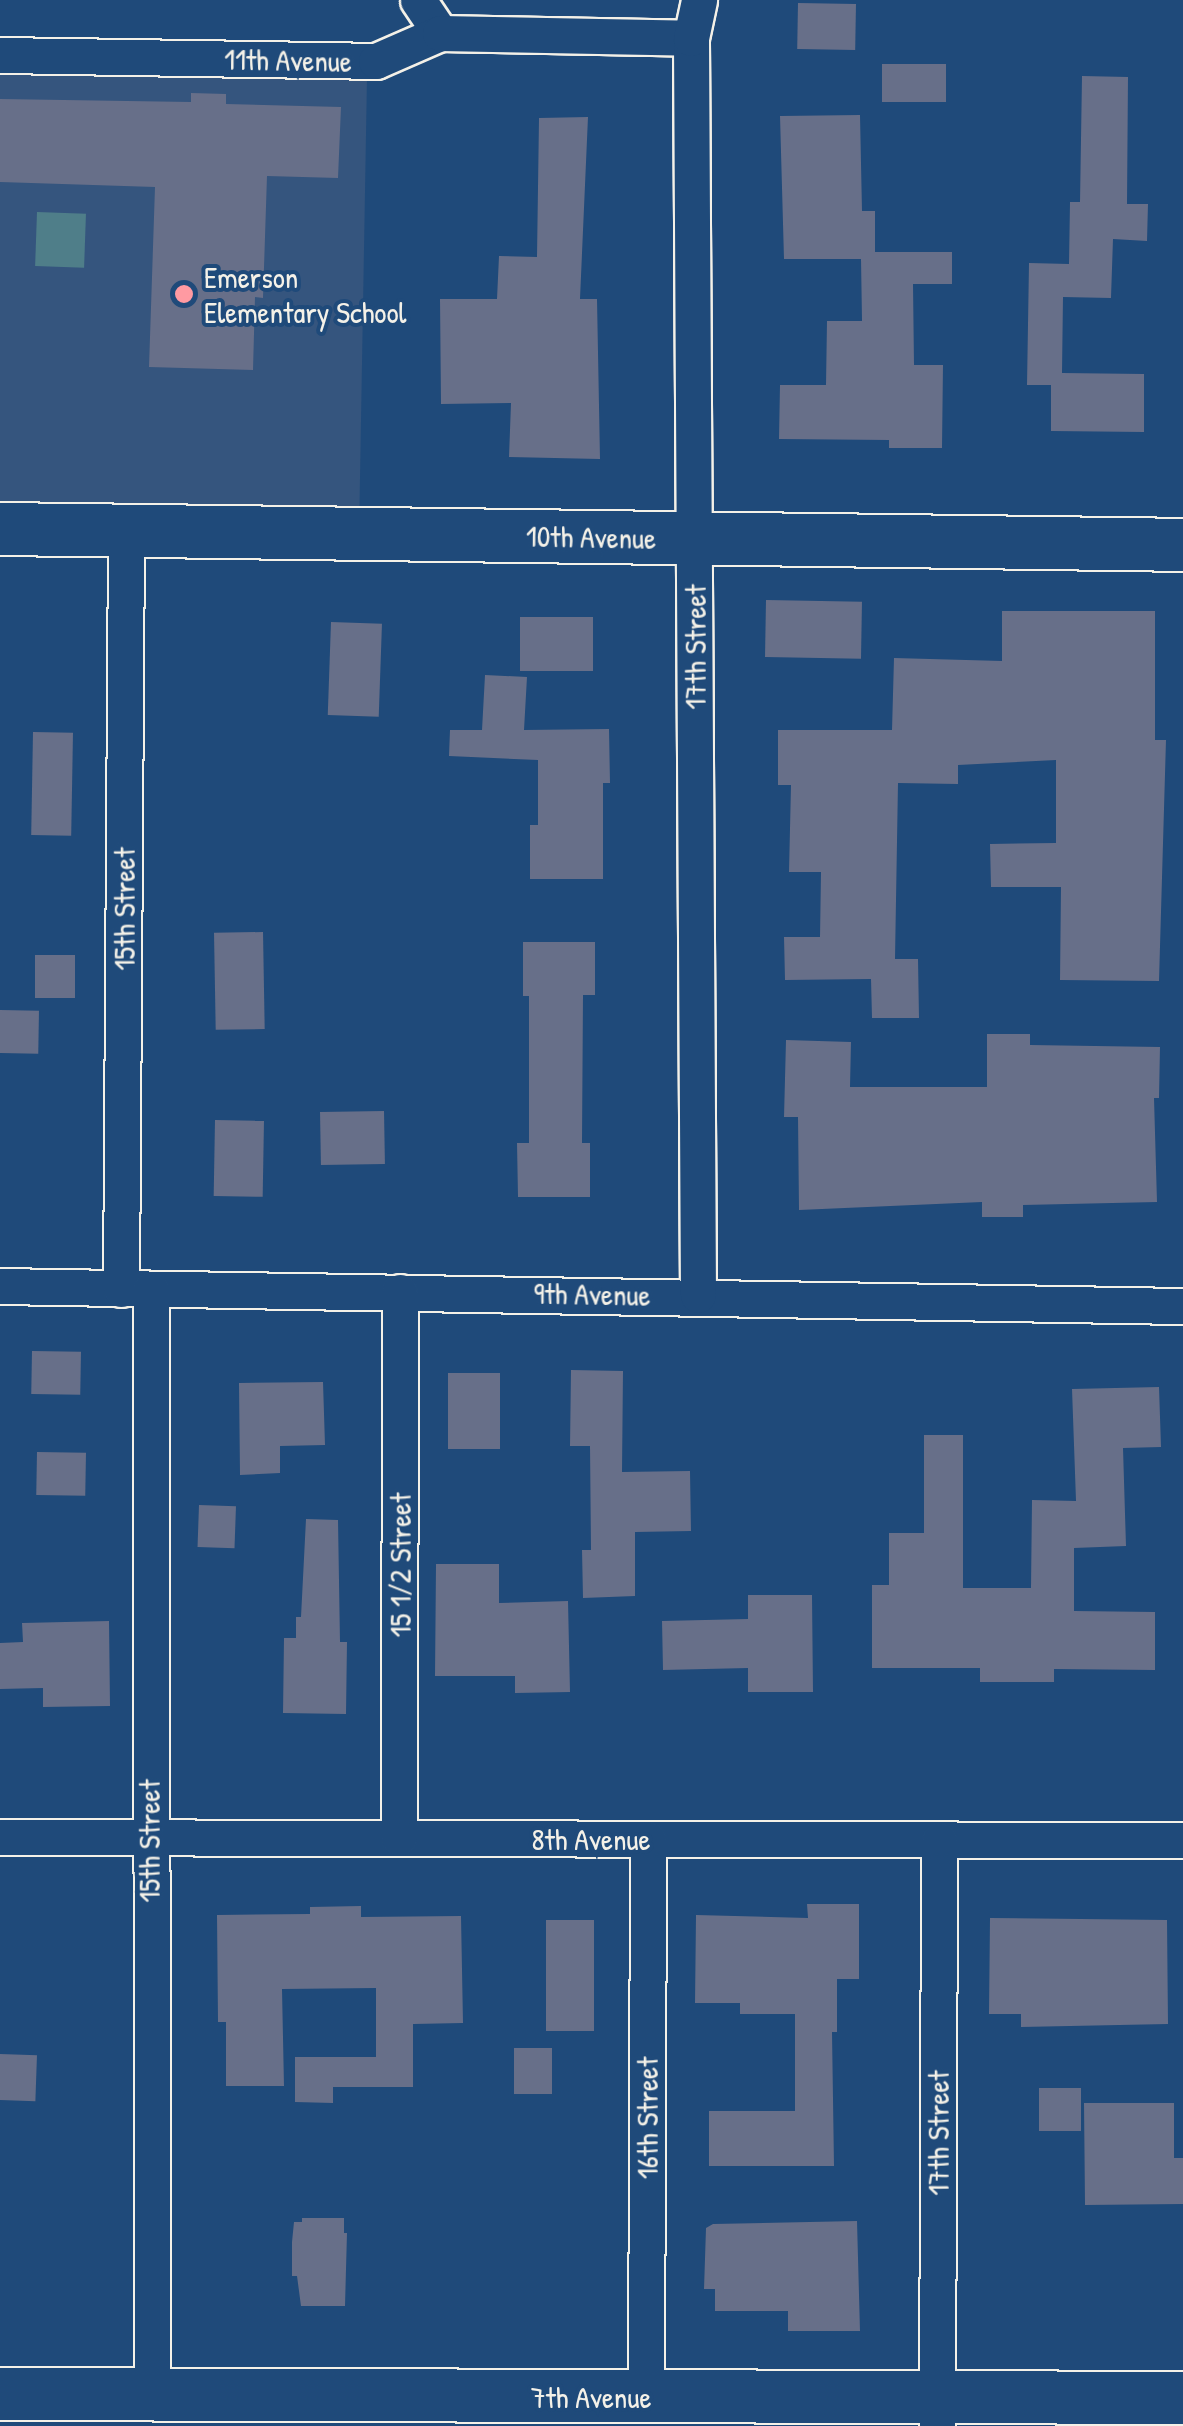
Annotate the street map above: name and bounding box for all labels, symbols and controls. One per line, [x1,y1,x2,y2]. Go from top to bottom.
street label: 11th Avenue [224,41,352,79]
place label: Emerson Elementary School [204,259,406,330]
marker: Emerson Elementary School [173,283,195,305]
street label: 10th Avenue [526,518,656,556]
street label: 17th Street [677,584,713,710]
street label: 15th Street [106,847,142,971]
street label: 9th Avenue [533,1275,651,1313]
street label: 15 1/2 Street [382,1493,418,1637]
street label: 15th Street [131,1779,167,1903]
street label: 8th Avenue [532,1821,650,1857]
street label: 16th Street [629,2057,665,2179]
street label: 17th Street [920,2070,956,2196]
street label: 7th Avenue [531,2379,651,2415]

